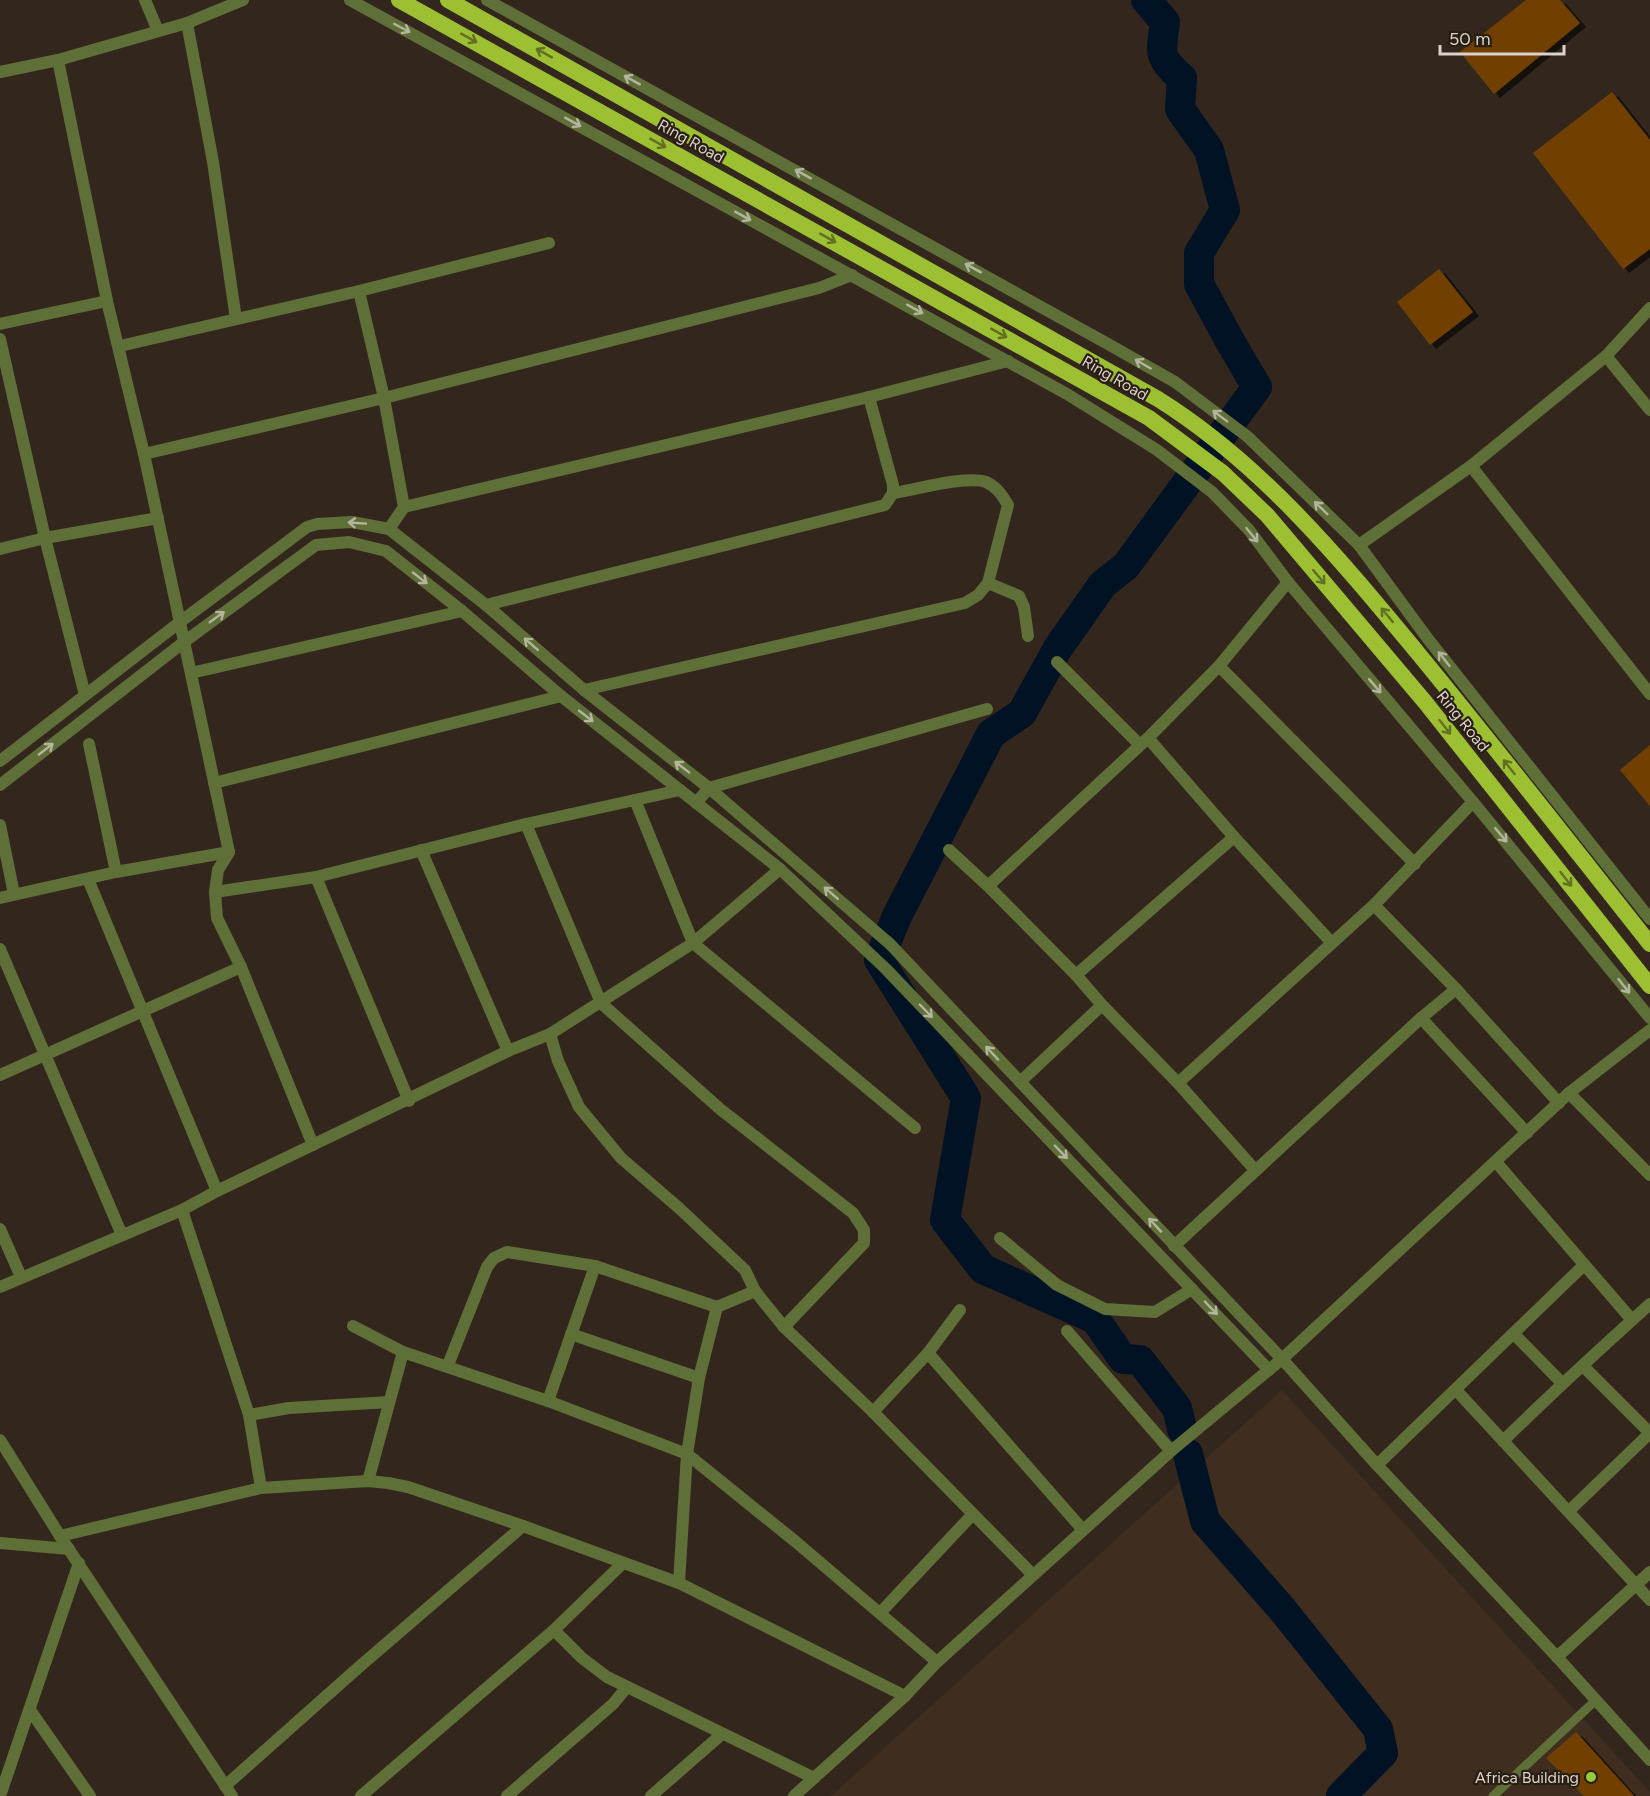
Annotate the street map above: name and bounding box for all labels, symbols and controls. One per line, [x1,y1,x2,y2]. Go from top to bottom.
scale bar [1440,18,1564,56]
one-way arrow [392,23,410,34]
text: 50 m [1449,28,1491,50]
one-way arrow [460,32,477,44]
one-way arrow [536,47,553,59]
one-way arrow [623,74,641,85]
street label: Ring Road [655,115,727,167]
one-way arrow [563,117,581,128]
one-way arrow [649,137,666,149]
one-way arrow [794,168,812,179]
one-way arrow [734,211,752,222]
one-way arrow [819,232,836,244]
one-way arrow [965,262,982,274]
one-way arrow [905,304,923,315]
one-way arrow [989,328,1007,339]
street label: Ring Road [1079,352,1151,404]
one-way arrow [1135,358,1152,370]
one-way arrow [1213,409,1229,422]
one-way arrow [1314,501,1329,516]
one-way arrow [347,517,367,528]
one-way arrow [1245,526,1258,542]
one-way arrow [1313,569,1326,585]
one-way arrow [411,571,427,584]
one-way arrow [1380,607,1393,623]
one-way arrow [209,611,225,624]
one-way arrow [524,637,539,651]
one-way arrow [1437,651,1450,667]
one-way arrow [1368,678,1382,693]
street label: Ring Road [1433,687,1493,755]
one-way arrow [577,709,593,722]
one-way arrow [1438,718,1451,734]
one-way arrow [38,743,54,756]
one-way arrow [1503,759,1516,775]
one-way arrow [674,761,690,774]
one-way arrow [1494,827,1507,843]
one-way arrow [1559,871,1572,887]
one-way arrow [824,886,839,900]
one-way arrow [1618,977,1631,993]
one-way arrow [919,1004,934,1019]
one-way arrow [985,1045,1000,1060]
one-way arrow [1054,1144,1068,1159]
one-way arrow [1148,1218,1162,1233]
one-way arrow [1203,1301,1218,1316]
place label: Africa Building [1475,1768,1579,1787]
marker: Africa Building [1584,1770,1598,1784]

